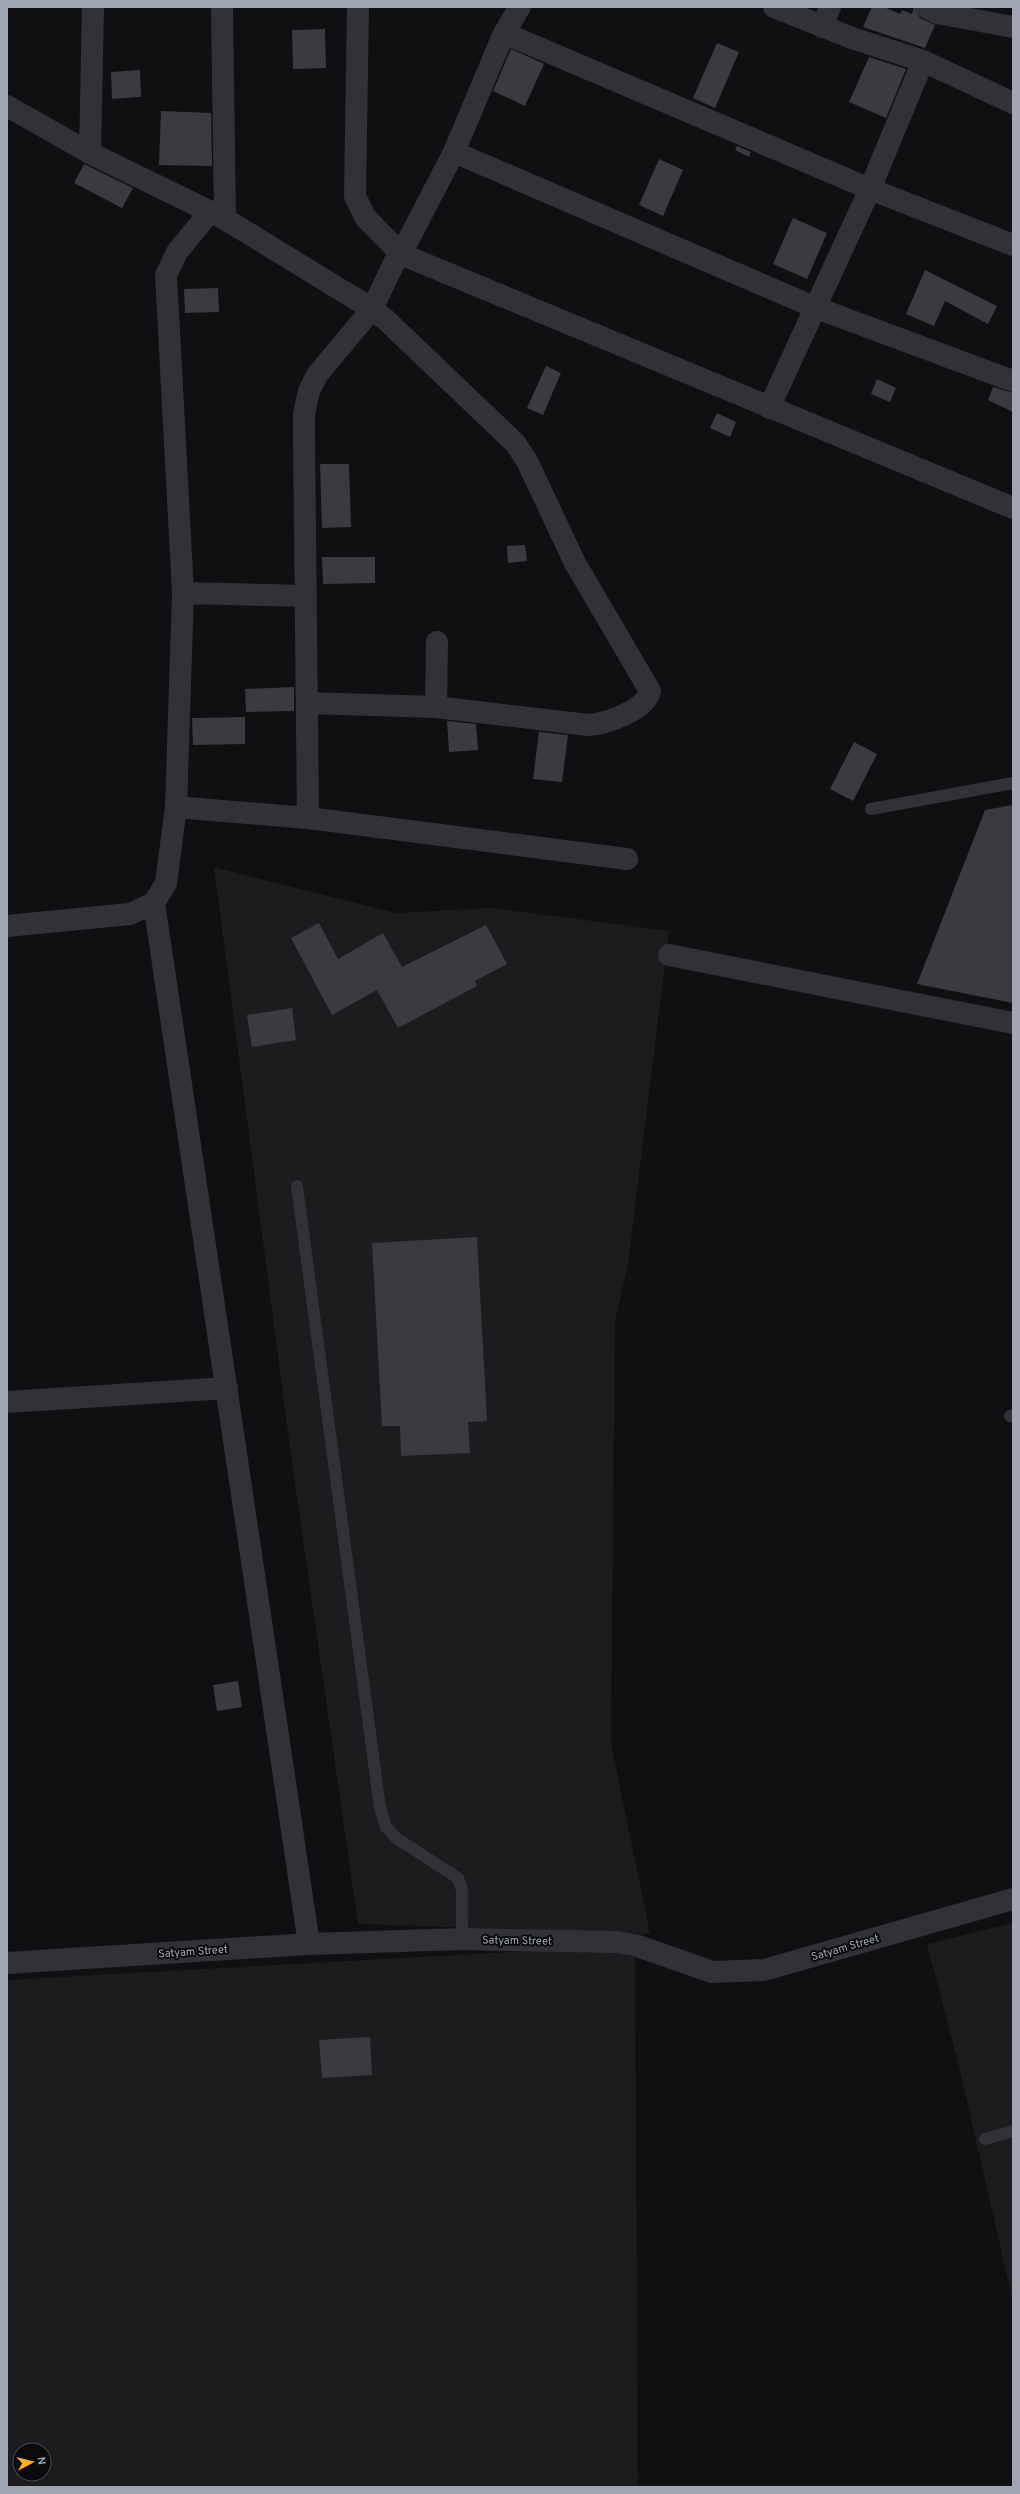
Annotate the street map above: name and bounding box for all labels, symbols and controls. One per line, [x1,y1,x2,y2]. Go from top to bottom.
street label: Satyam Street [810,1932,881,1964]
street label: Satyam Street [482,1933,552,1949]
street label: Satyam Street [158,1943,228,1961]
north arrow [12,2442,52,2482]
text: N [34,2456,48,2466]

